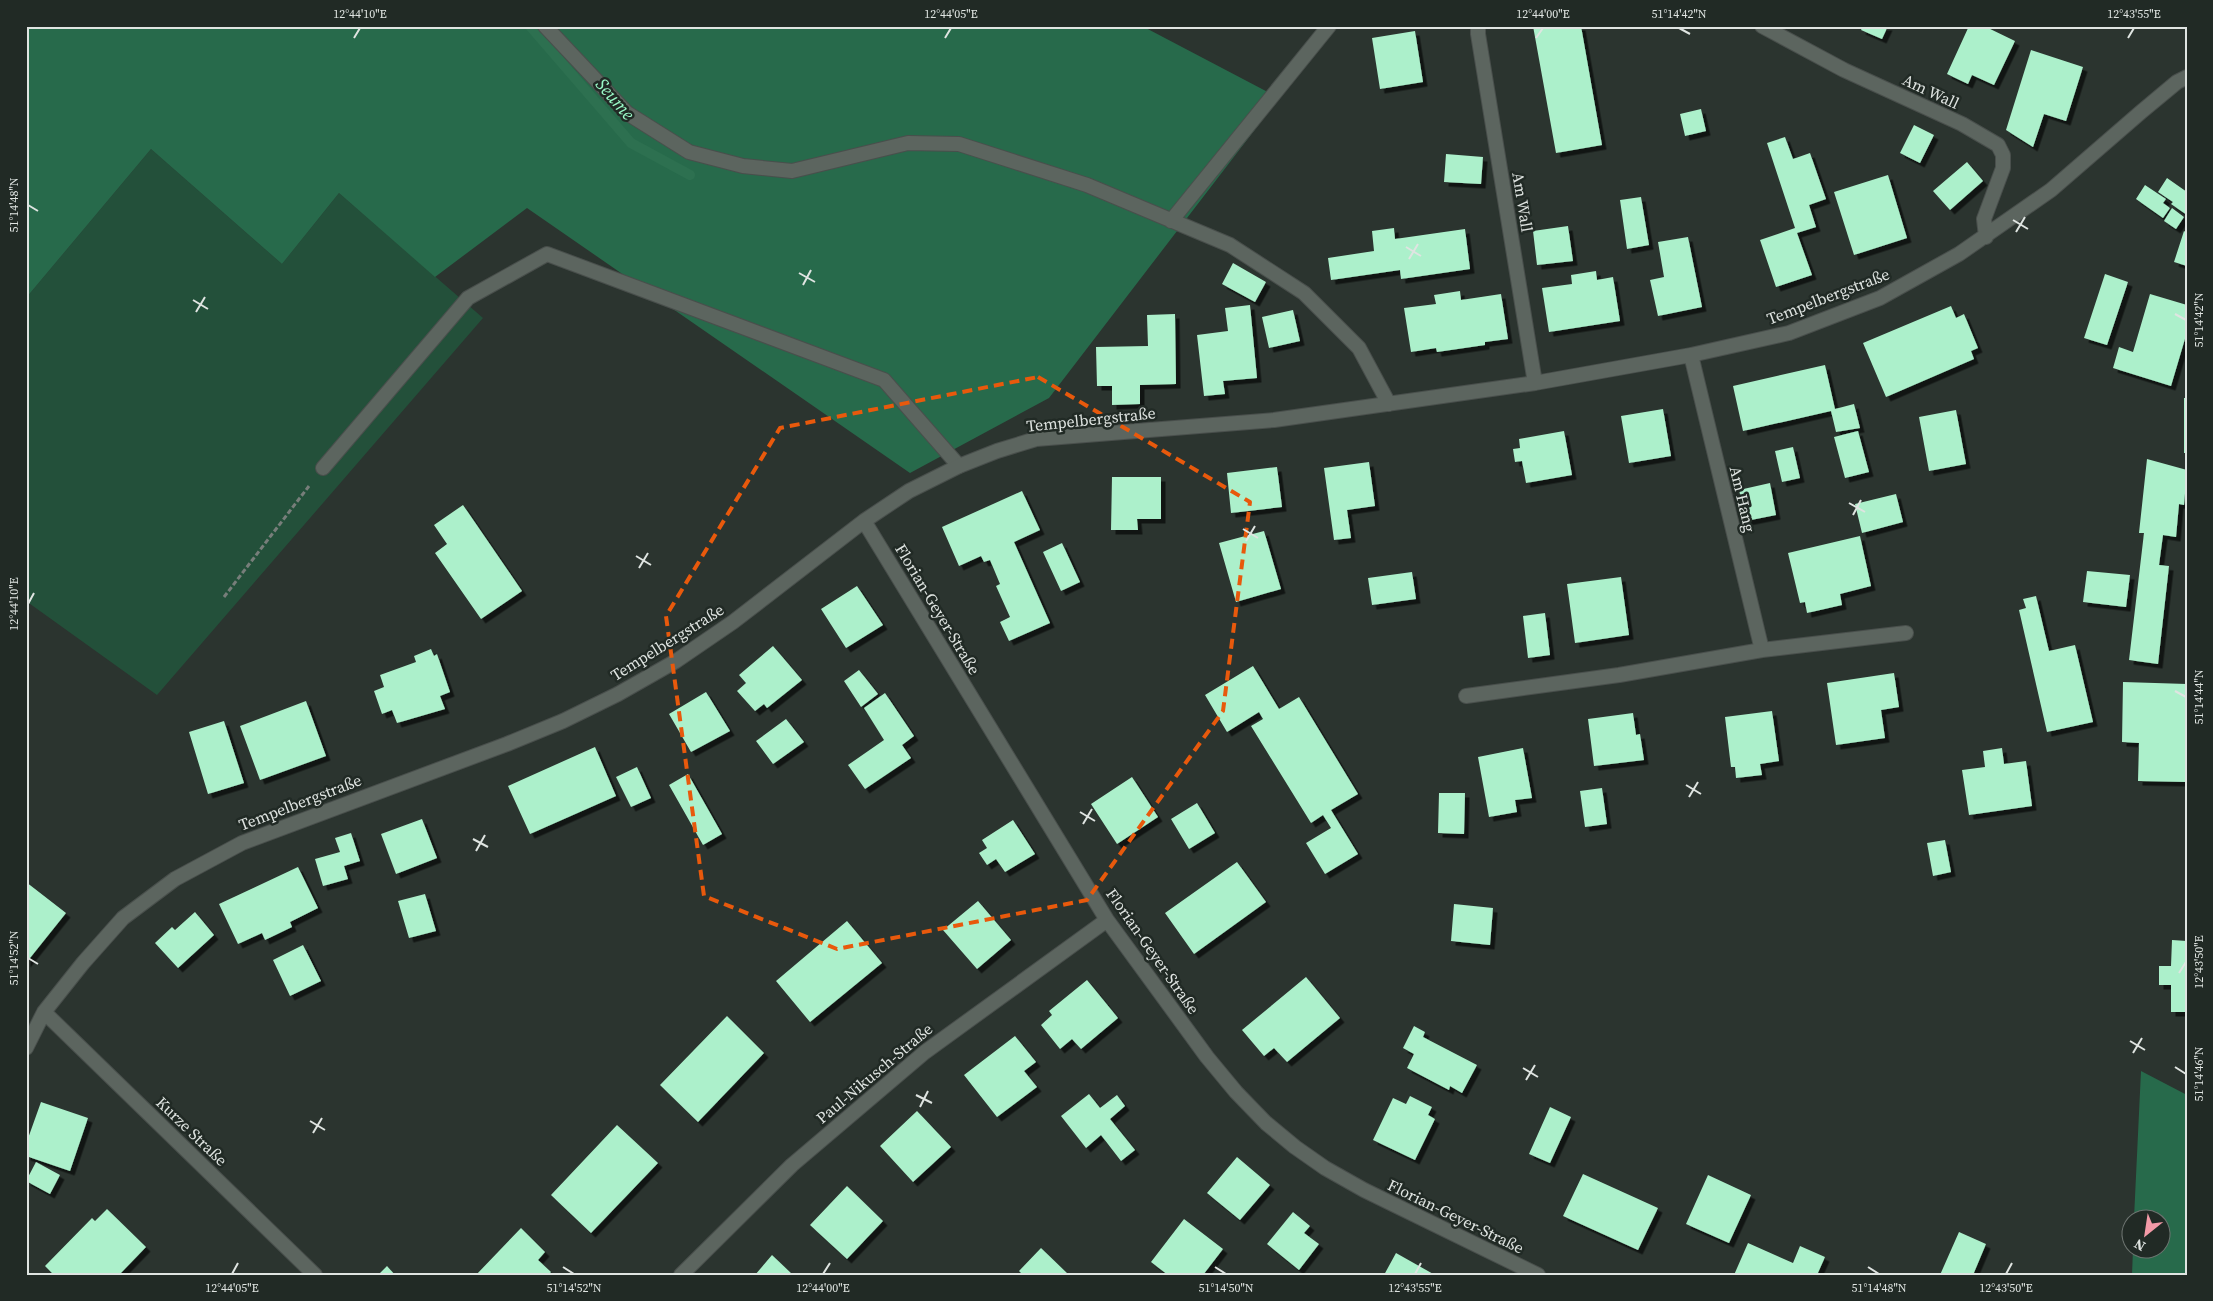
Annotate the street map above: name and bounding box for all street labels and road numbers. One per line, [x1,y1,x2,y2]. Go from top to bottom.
street label: Am Wall [1899,68,1963,114]
street label: Am Wall [1507,171,1539,234]
street label: Tempelbergstraße [1763,262,1893,330]
street label: Tempelbergstraße [1025,401,1157,437]
street label: Am Hang [1725,464,1761,534]
street label: Florian-Geyer-Straße [890,539,986,679]
street label: Tempelbergstraße [606,598,728,686]
street label: Tempelbergstraße [235,768,365,836]
street label: Florian-Geyer-Straße [1101,884,1205,1018]
street label: Paul-Nikusch-Straße [811,1018,937,1128]
street label: Kurze Straße [152,1091,232,1171]
street label: Florian-Geyer-Straße [1384,1173,1528,1259]

